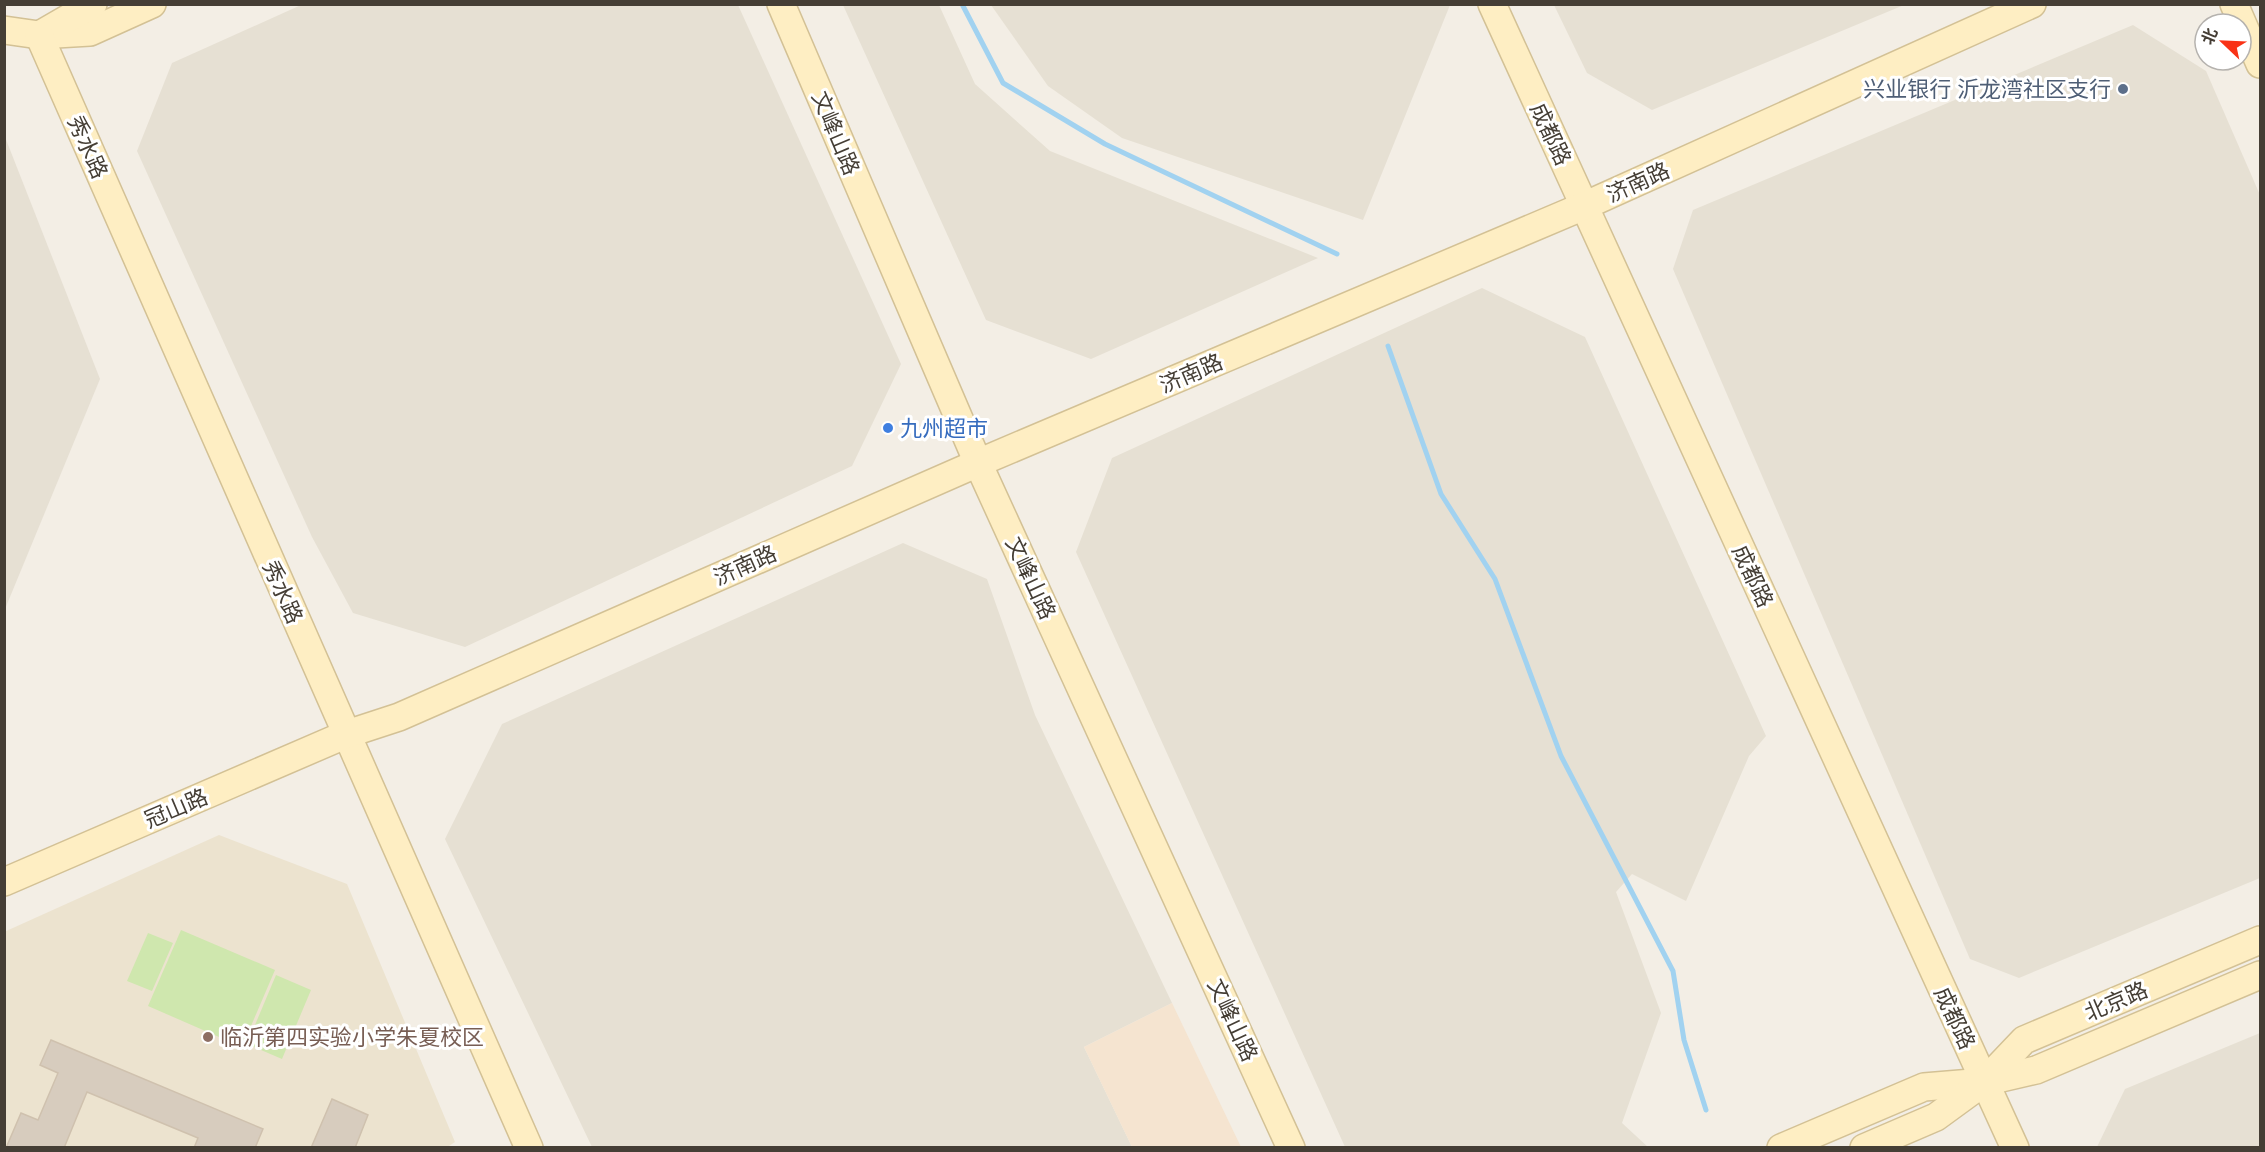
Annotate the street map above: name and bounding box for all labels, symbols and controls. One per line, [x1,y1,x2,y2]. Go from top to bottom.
north arrow [2193,12,2253,72]
text: 北 [2197,25,2222,48]
place label: 兴业银行 沂龙湾社区支行 [1863,75,2111,103]
marker: 兴业银行 沂龙湾社区支行 [2116,82,2130,96]
street label: 文峰山路 [806,87,866,179]
street label: 成都路 [1524,98,1578,170]
street label: 秀水路 [62,111,114,183]
street label: 济南路 [1602,156,1674,208]
street label: 济南路 [1155,347,1227,399]
place label: 九州超市 [900,414,988,442]
marker: 九州超市 [881,421,895,435]
street label: 文峰山路 [1000,532,1062,624]
street label: 济南路 [709,539,781,591]
street label: 成都路 [1726,540,1780,612]
street label: 秀水路 [257,556,309,628]
street label: 冠山路 [140,782,212,834]
street label: 文峰山路 [1202,974,1264,1066]
street label: 北京路 [2080,975,2152,1027]
street label: 成都路 [1928,982,1982,1054]
place label: 临沂第四实验小学朱夏校区 [220,1023,484,1051]
marker: 临沂第四实验小学朱夏校区 [201,1030,215,1044]

